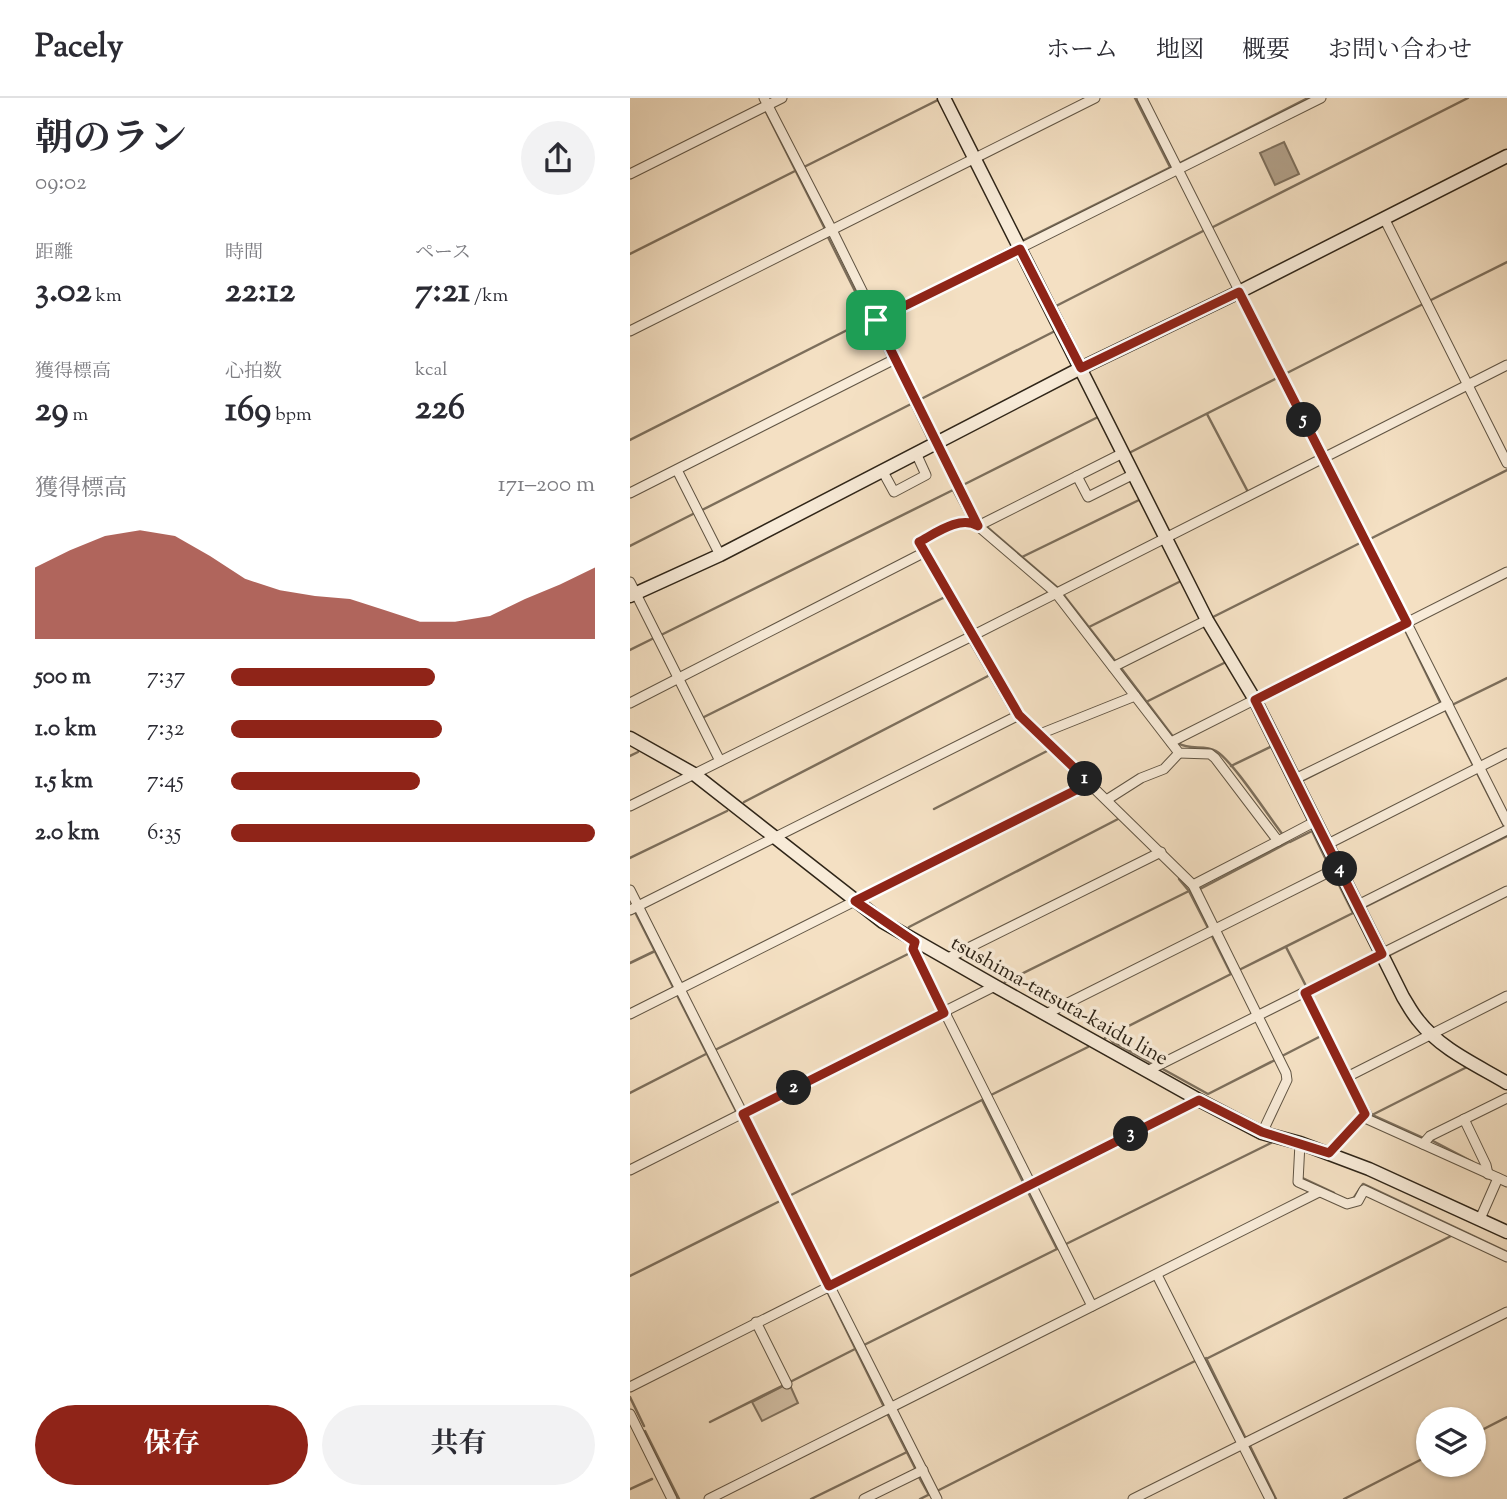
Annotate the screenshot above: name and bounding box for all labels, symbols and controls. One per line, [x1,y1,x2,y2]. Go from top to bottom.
text: Pacely [35,24,123,72]
text: ホーム [1046,34,1118,68]
text: 地図 [1156,34,1204,68]
text: 概要 [1242,34,1290,68]
text: お問い合わせ [1328,34,1472,68]
text: 朝のラン [35,114,187,168]
button: share [521,121,595,195]
text: 09:02 [35,167,87,200]
text: 距離 [35,240,73,267]
text: 時間 [225,240,263,267]
text: ペース [415,240,471,267]
text: 3.02 [35,267,92,318]
text: 22:12 [225,267,295,318]
text: 7:21 [415,267,470,318]
text: km [92,283,122,310]
text: /km [470,283,508,310]
pin [846,290,906,350]
icon: arrive [857,301,895,339]
text: kcal [415,357,448,384]
text: 獲得標高 [35,359,111,386]
text: 心拍数 [225,359,282,386]
text: 226 [415,384,465,435]
text: 29 [35,386,68,437]
text: 169 [225,386,271,437]
text: m [68,402,88,429]
text: bpm [271,402,312,429]
pin: 5 [1286,402,1322,438]
text: 5 [1300,406,1307,433]
text: 171–200 m [498,469,595,502]
text: 獲得標高 [35,473,127,506]
text: 500 m [35,661,91,694]
text: 7:37 [147,661,185,694]
text: 1.0 km [35,713,97,746]
text: 7:32 [147,713,185,746]
pin: 1 [1068,762,1102,796]
text: 1.5 km [35,765,93,798]
text: 7:45 [147,765,184,798]
text: 1 [1081,765,1088,792]
text: 2.0 km [35,817,100,850]
text: 6:35 [147,817,181,850]
pin: 4 [1322,852,1358,886]
text: 4 [1335,855,1344,882]
street label: tsushima-tatsuta-kaidu line [945,929,1173,1074]
pin: 2 [776,1070,812,1105]
text: 2 [789,1074,798,1101]
pin: 3 [1114,1116,1148,1152]
text: 3 [1127,1120,1134,1147]
button: 保存 [35,1405,308,1485]
button: 共有 [322,1405,595,1485]
map controls [1416,1407,1486,1477]
button: layers [1416,1407,1486,1477]

